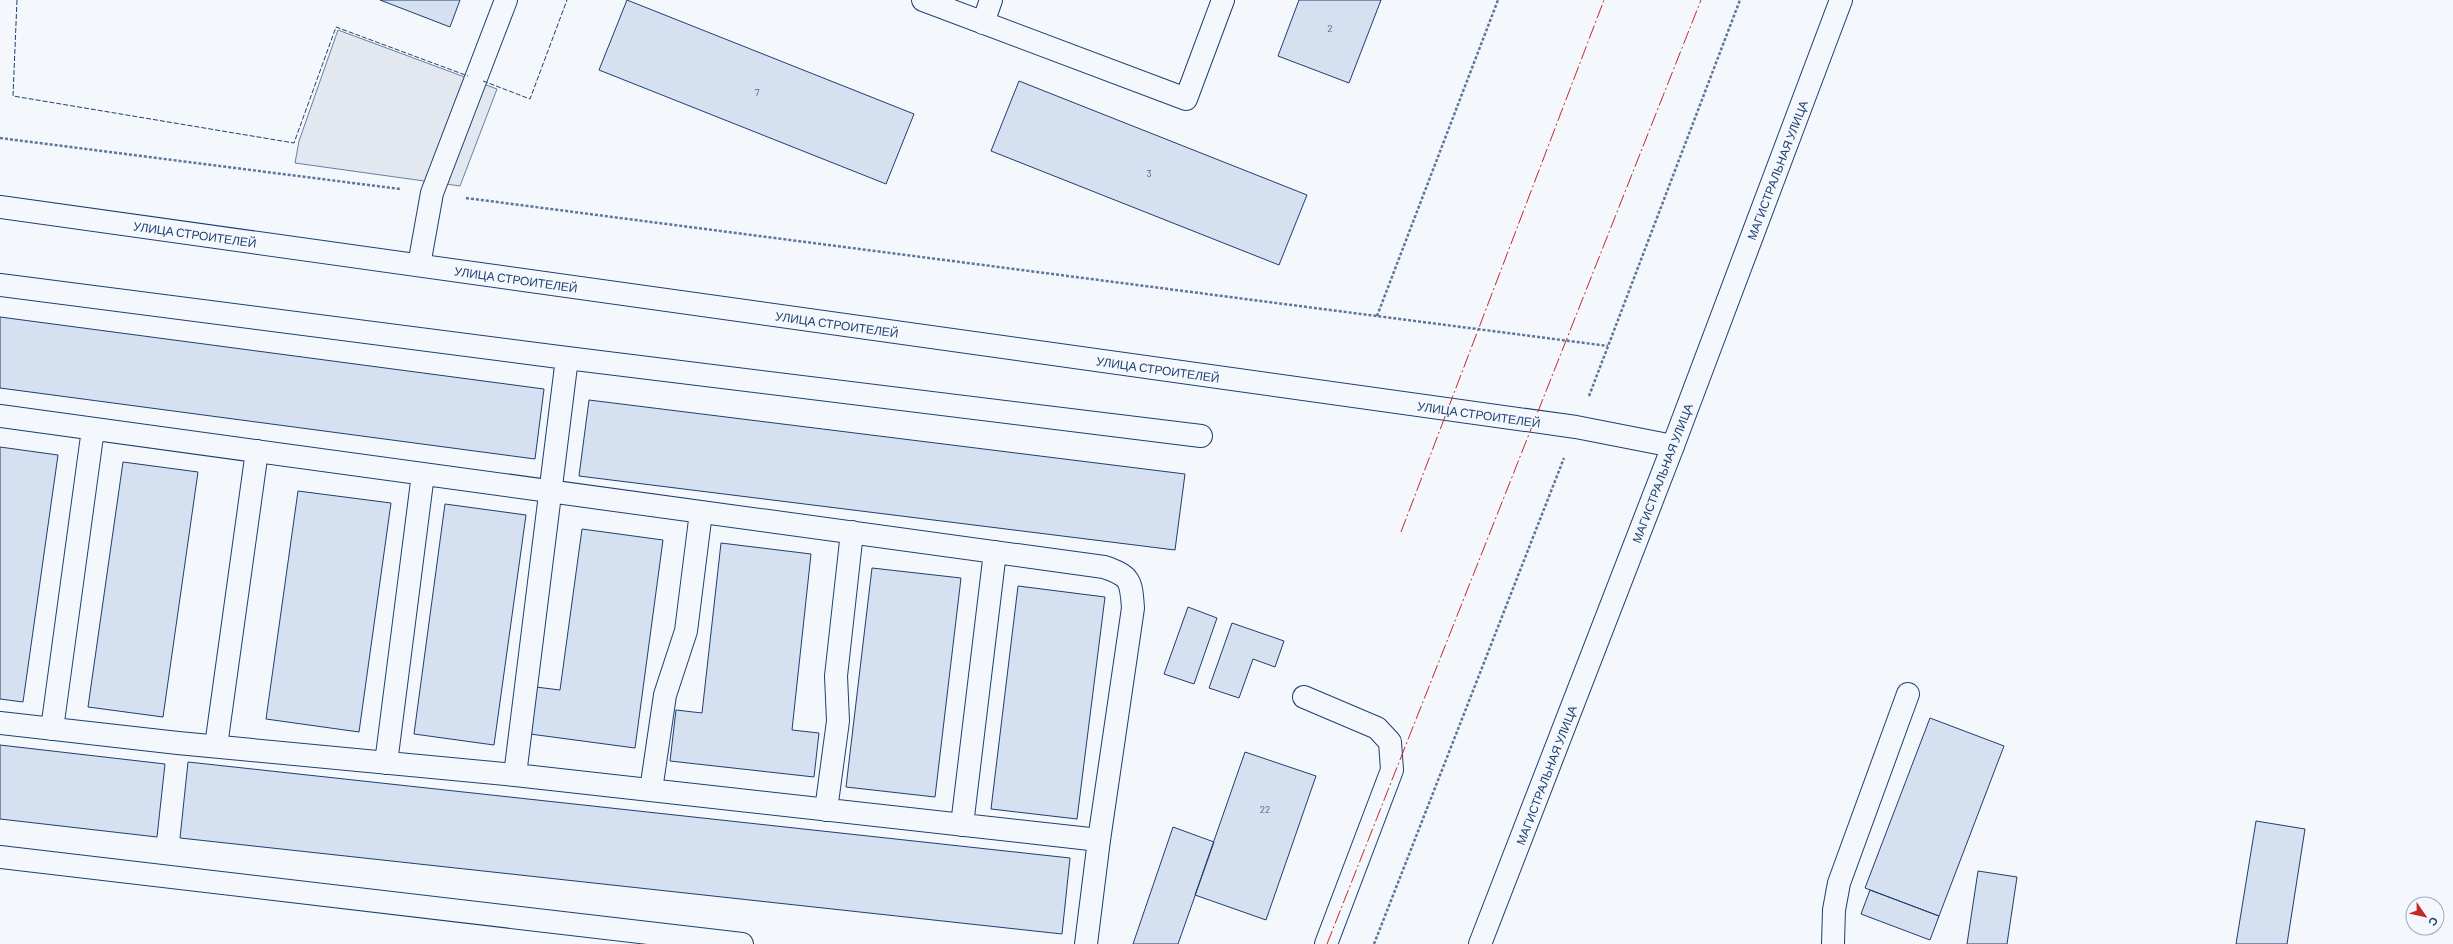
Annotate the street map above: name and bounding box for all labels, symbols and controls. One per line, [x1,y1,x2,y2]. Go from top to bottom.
house number: 2 [1327,22,1333,34]
house number: 7 [755,86,760,98]
street label: МАГИСТРАЛЬНАЯ УЛИЦА [1744,98,1811,242]
house number: 3 [1146,167,1152,179]
street label: УЛИЦА СТРОИТЕЛЕЙ [132,218,257,251]
street label: УЛИЦА СТРОИТЕЛЕЙ [453,263,578,296]
street label: УЛИЦА СТРОИТЕЛЕЙ [774,308,899,341]
street label: УЛИЦА СТРОИТЕЛЕЙ [1095,353,1220,386]
street label: УЛИЦА СТРОИТЕЛЕЙ [1416,398,1541,431]
street label: МАГИСТРАЛЬНАЯ УЛИЦА [1629,401,1696,545]
street label: МАГИСТРАЛЬНАЯ УЛИЦА [1513,703,1580,847]
house number: 22 [1260,803,1270,815]
north arrow [2405,896,2445,936]
text: С [2426,915,2441,929]

